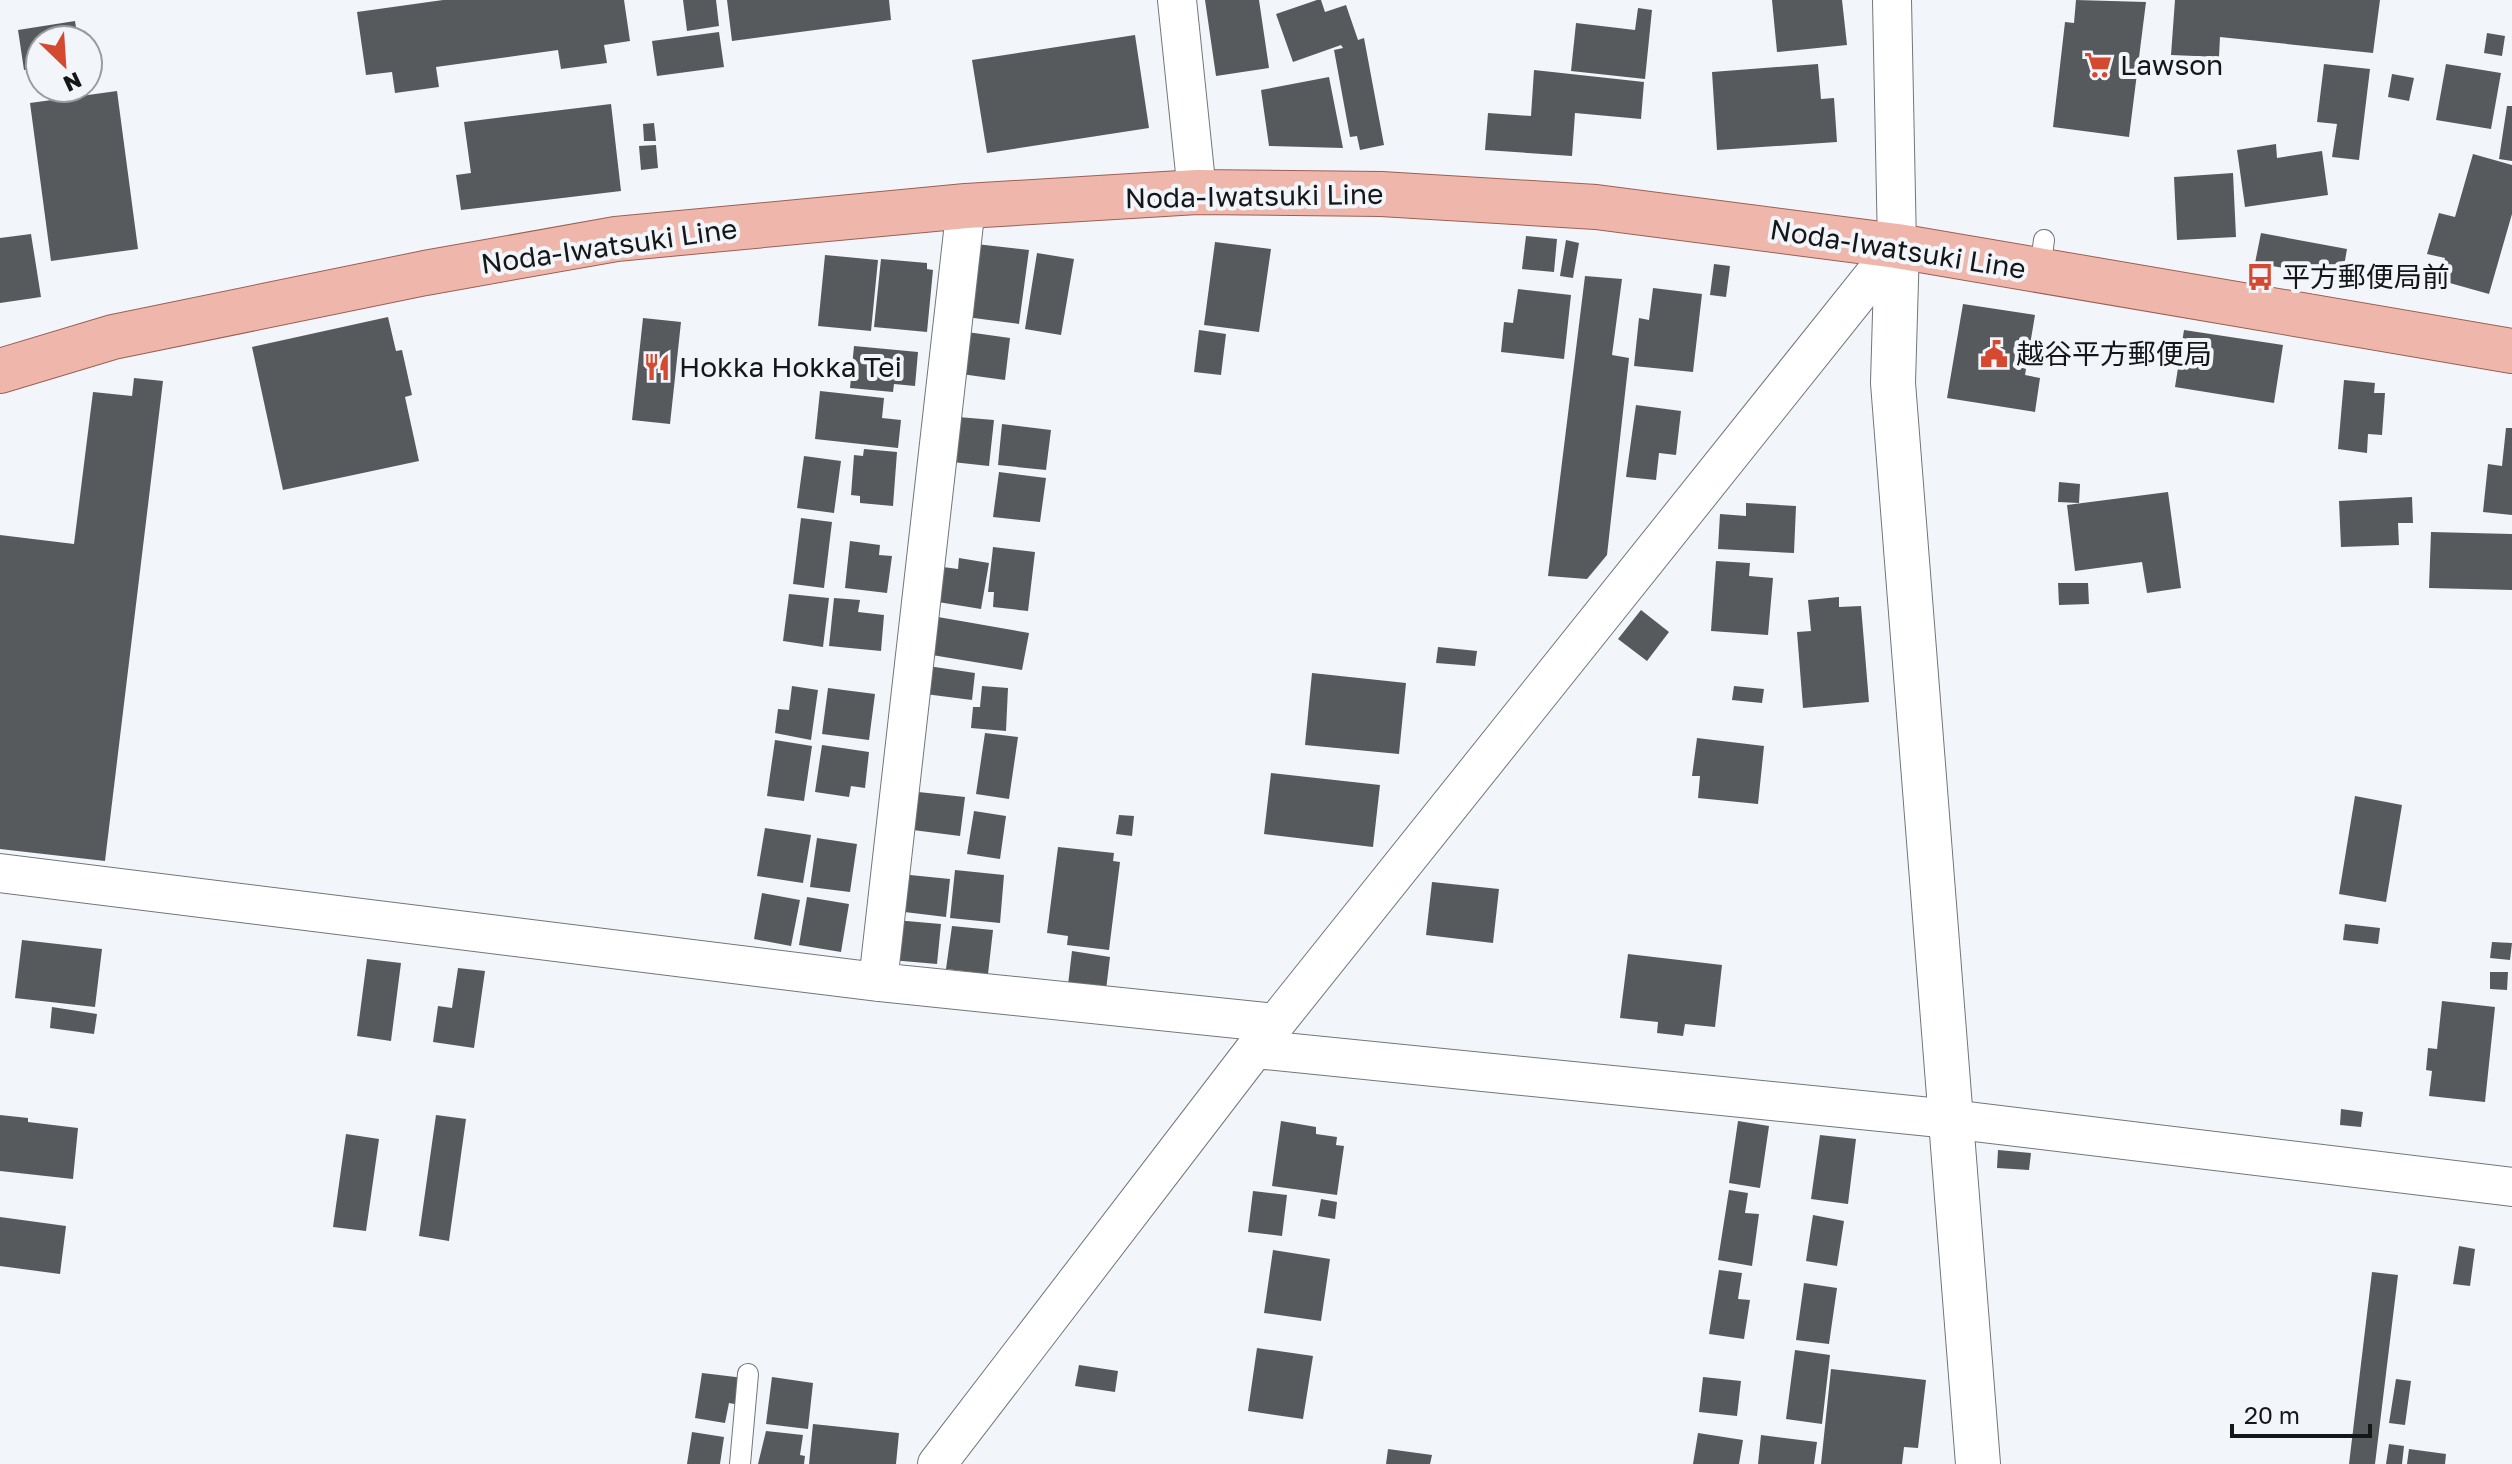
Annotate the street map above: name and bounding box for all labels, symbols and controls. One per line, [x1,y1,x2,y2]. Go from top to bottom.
north arrow [24,24,104,104]
place label: Lawson [2120,48,2223,81]
supermarket icon: Lawson [2083,50,2113,80]
text: N [59,67,86,98]
street label: Noda-Iwatsuki Line [1124,177,1383,214]
street label: Noda-Iwatsuki Line [479,211,739,280]
street label: Noda-Iwatsuki Line [1768,212,2028,285]
place label: 平方郵便局前 [2282,260,2450,293]
bus stop icon: 平方郵便局前 [2245,262,2275,292]
place label: 越谷平方郵便局 [2016,337,2212,370]
public building icon: 越谷平方郵便局 [1979,339,2009,369]
place label: Hokka Hokka Tei [679,350,902,383]
restaurant icon: Hokka Hokka Tei [642,352,672,382]
scale bar [2232,1388,2370,1438]
text: 20 m [2244,1400,2300,1429]

